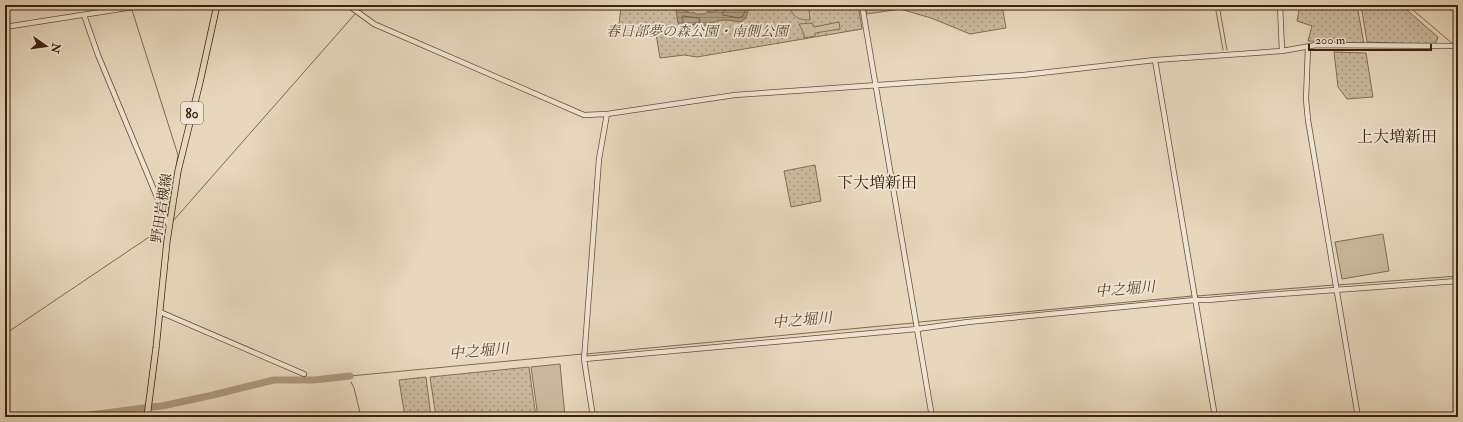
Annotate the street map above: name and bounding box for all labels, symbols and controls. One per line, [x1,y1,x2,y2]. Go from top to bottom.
park label: 春日部夢の森公園・南側公園 [606,23,790,40]
north arrow [26,26,66,66]
scale bar [1309,26,1431,52]
text: 200 m [1315,33,1346,48]
text: N [48,41,63,56]
road number: 80 [181,102,203,124]
district label: 上大増新田 [1357,127,1437,147]
street label: 野田岩槻線 [148,172,175,244]
district label: 下大増新田 [837,173,917,193]
water label: 中之堀川 [1094,277,1158,302]
water label: 中之堀川 [771,308,835,333]
water label: 中之堀川 [448,339,512,364]

